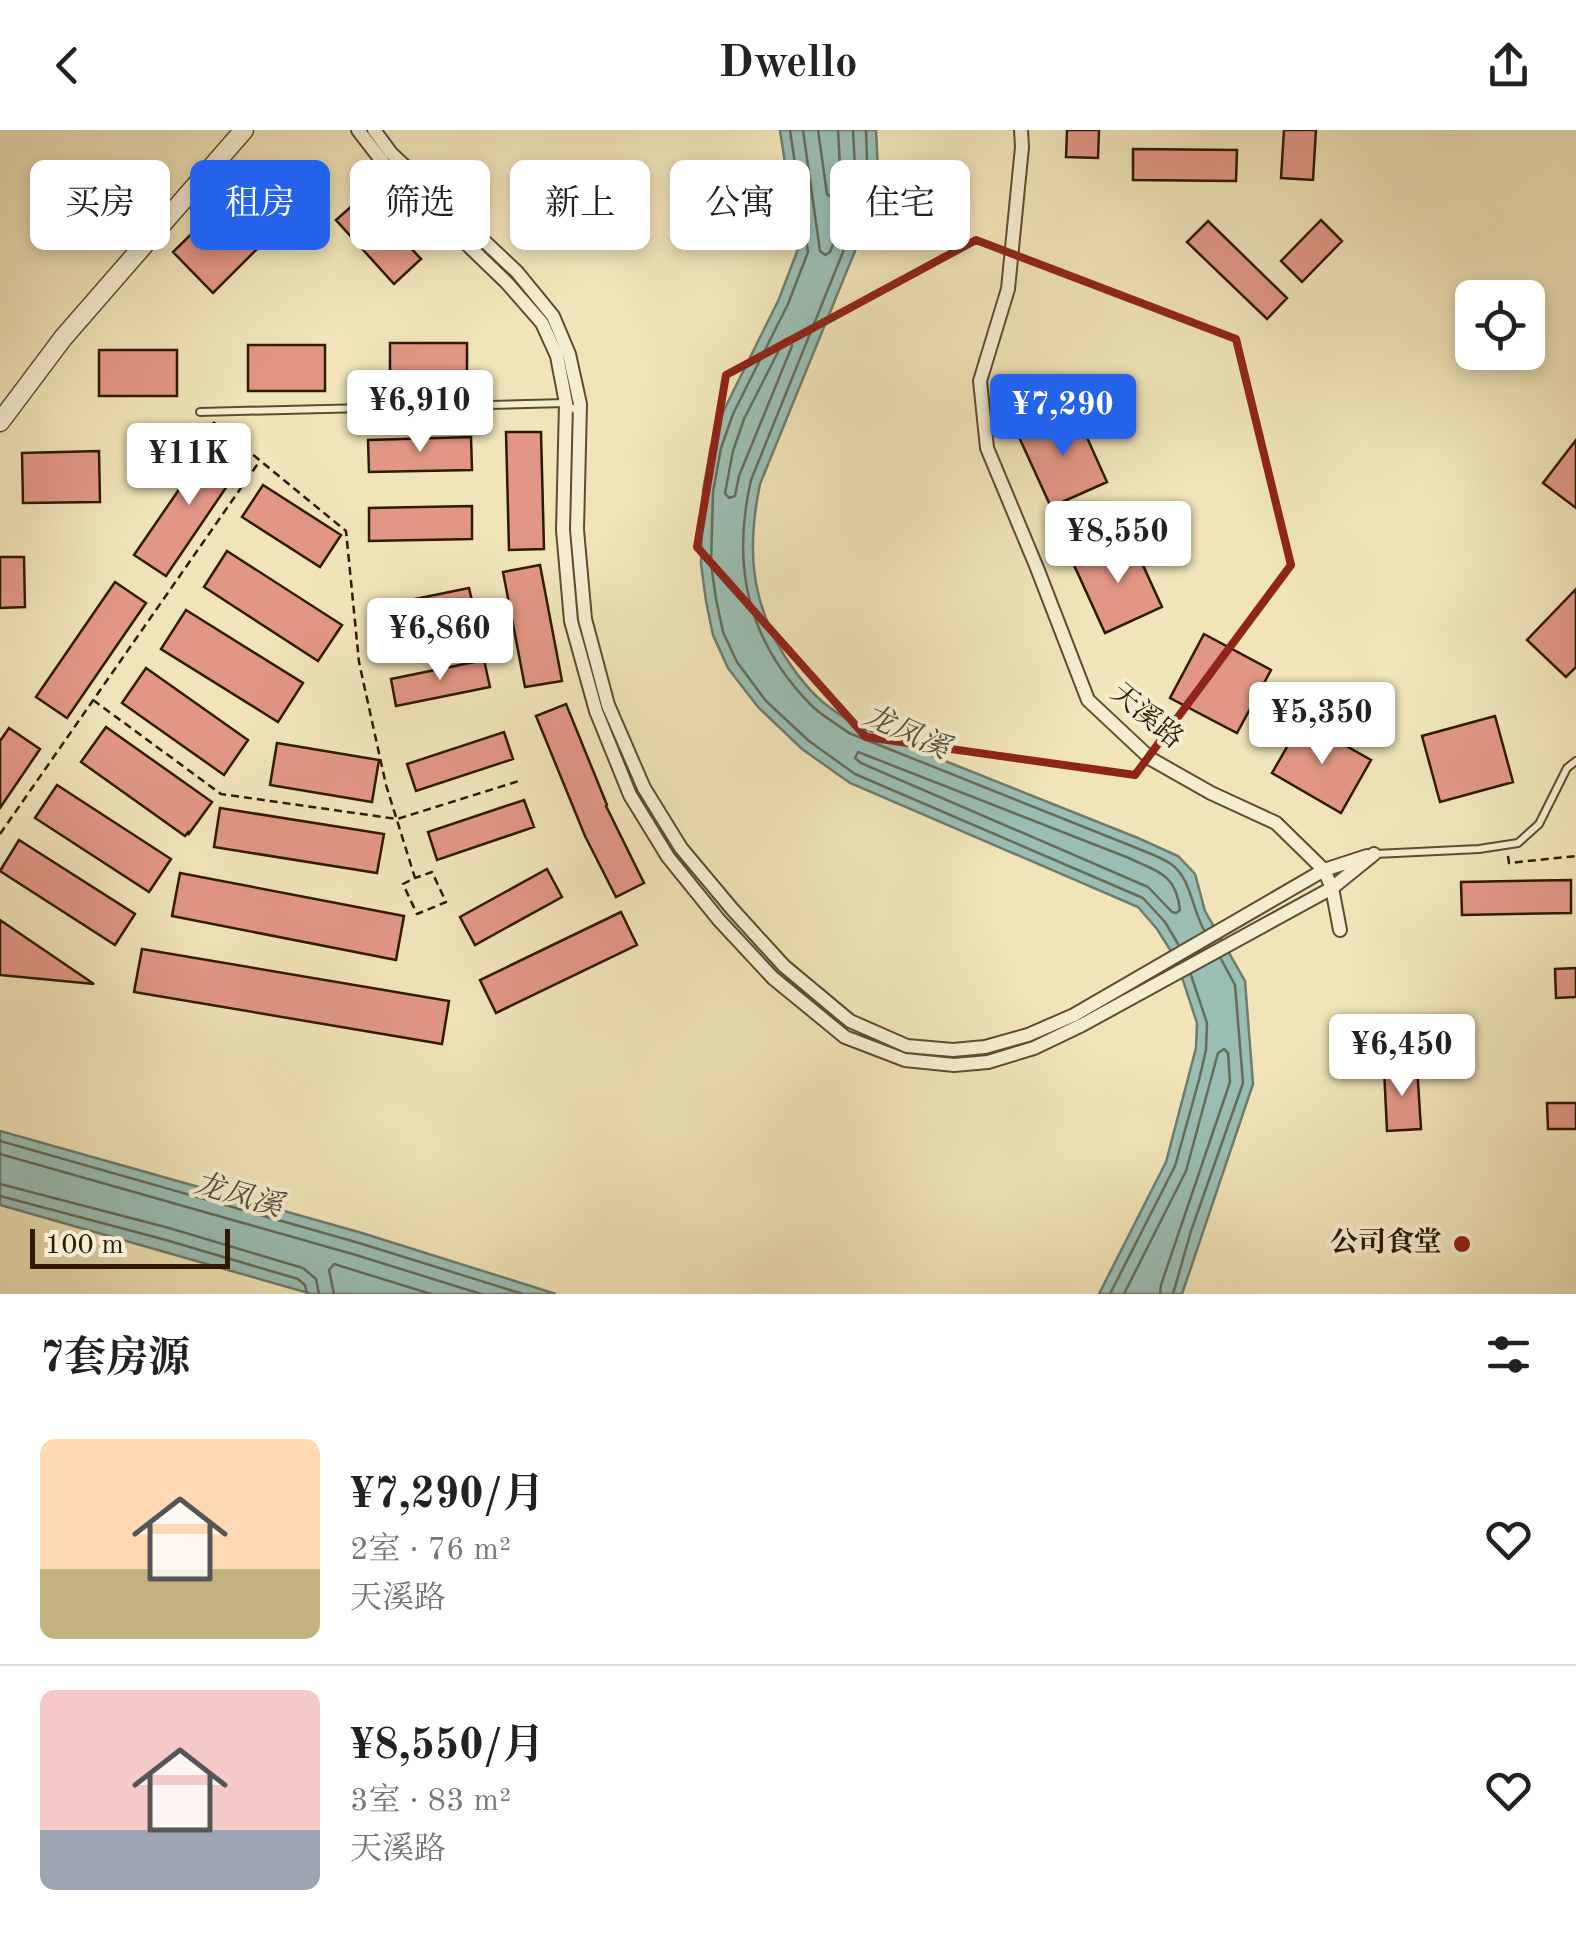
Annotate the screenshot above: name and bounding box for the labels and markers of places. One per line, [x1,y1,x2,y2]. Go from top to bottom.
pin: ¥6,910 [339,370,501,455]
pin: ¥7,290 [982,374,1144,459]
pin: ¥11K [130,423,248,508]
pin: ¥8,550 [1037,501,1199,586]
pin: ¥6,860 [359,598,521,683]
pin: ¥5,350 [1241,682,1403,767]
pin: ¥6,450 [1321,1014,1483,1099]
place label: 公司食堂 [1330,1227,1442,1258]
marker: 公司食堂 [1451,1233,1473,1255]

